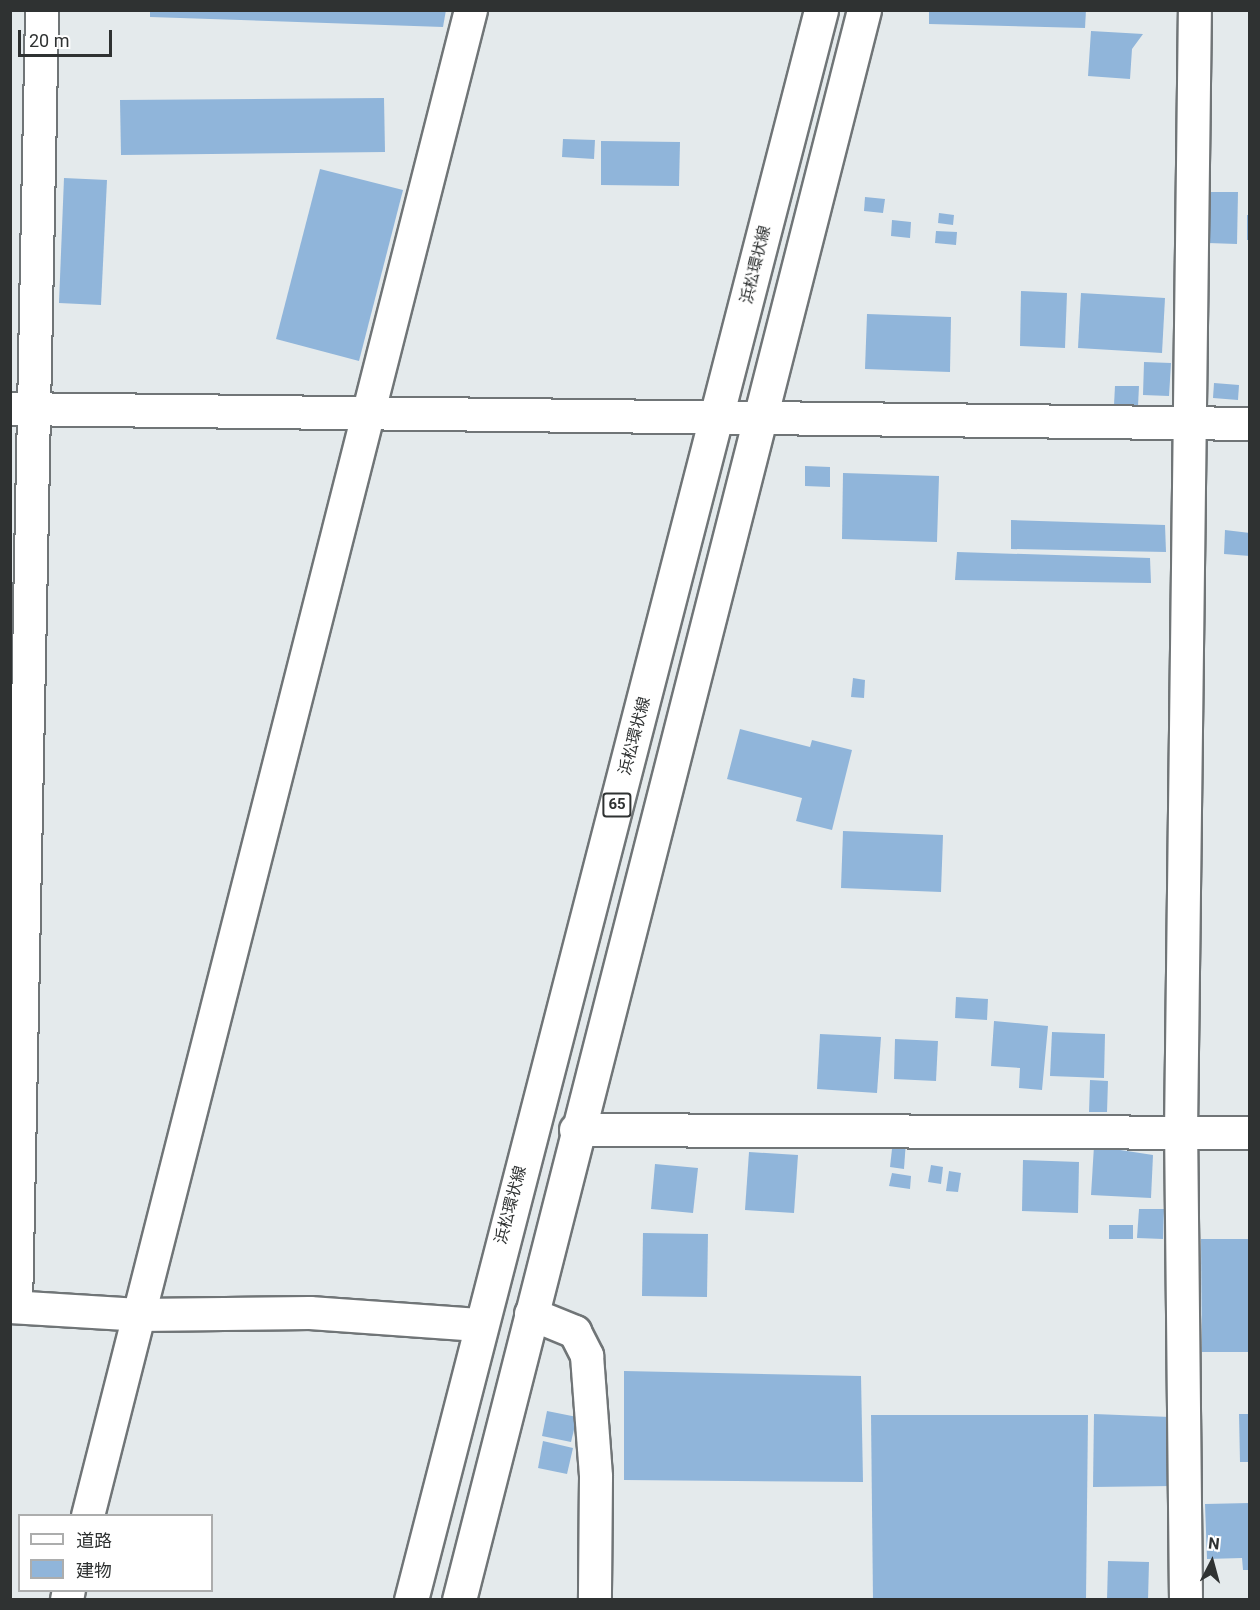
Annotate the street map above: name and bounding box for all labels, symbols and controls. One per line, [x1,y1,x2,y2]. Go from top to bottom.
scale bar [21,18,116,56]
text: 20 m [29,30,69,51]
street label: 浜松環状線 [737,224,775,306]
street label: 浜松環状線 [615,695,655,777]
road number: 65 [602,793,632,817]
street label: 浜松環状線 [491,1164,531,1246]
legend [18,1514,213,1592]
text: 道路 [76,1530,112,1551]
north arrow [1182,1532,1242,1592]
text: N [1207,1534,1221,1554]
text: 建物 [76,1560,112,1581]

